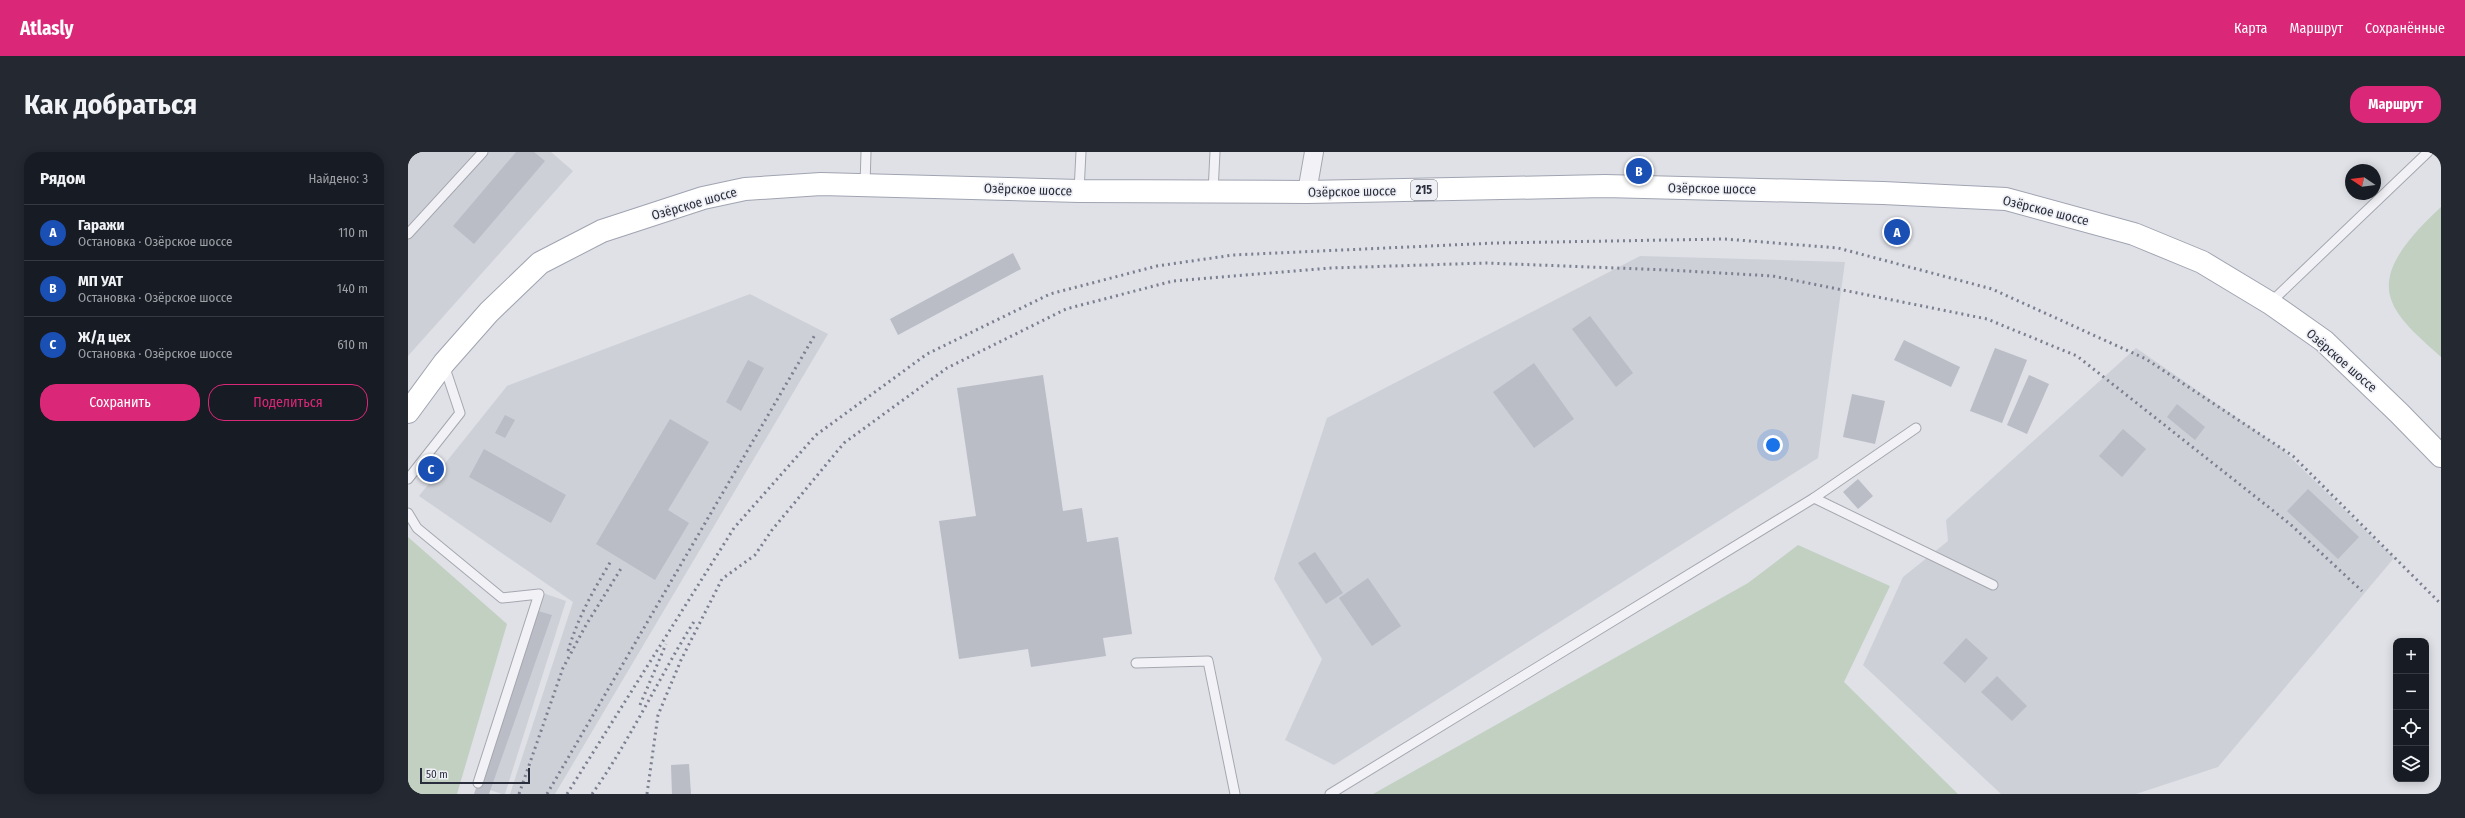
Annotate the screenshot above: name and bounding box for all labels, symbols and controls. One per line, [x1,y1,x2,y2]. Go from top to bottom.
text: Atlasly [20,17,74,40]
text: Карта [2234,20,2267,37]
text: Маршрут [2289,20,2343,37]
text: Сохранённые [2365,20,2445,37]
button: Маршрут [2350,86,2441,123]
text: Как добраться [24,88,197,121]
pin: B [1626,156,1652,186]
north arrow [2345,164,2381,200]
text: Рядом [40,168,85,189]
text: Найдено: 3 [308,171,368,186]
street label: Озёрское шоссе [984,180,1072,199]
road number: 215 [1411,180,1437,200]
street label: Озёрское шоссе [1668,180,1756,197]
street label: Озёрское шоссе [1308,183,1396,200]
street label: Озёрское шоссе [650,184,739,223]
street label: Озёрское шоссе [2001,193,2090,228]
text: Гаражи [78,216,125,234]
pin: A [1884,217,1910,247]
text: A [49,225,57,240]
text: 110 m [338,225,368,240]
text: Остановка · Озёрское шоссе [78,234,233,249]
text: МП УАТ [78,272,123,290]
text: B [49,281,57,296]
text: 140 m [337,281,368,296]
text: Остановка · Озёрское шоссе [78,290,233,305]
street label: Озёрское шоссе [2303,326,2380,395]
text: Ж/д цех [78,328,131,346]
text: C [50,337,56,352]
text: 610 m [337,337,368,352]
text: Остановка · Озёрское шоссе [78,346,233,361]
button: Сохранить [40,384,200,421]
button: Поделиться [208,384,368,421]
your location [1763,435,1783,455]
pin: C [418,454,444,484]
map controls [2393,638,2429,782]
button: + [2393,638,2429,674]
button: − [2393,674,2429,710]
button: locate [2393,710,2429,746]
button: layers [2393,746,2429,782]
scale bar [420,766,530,785]
text: 50 m [426,768,448,781]

